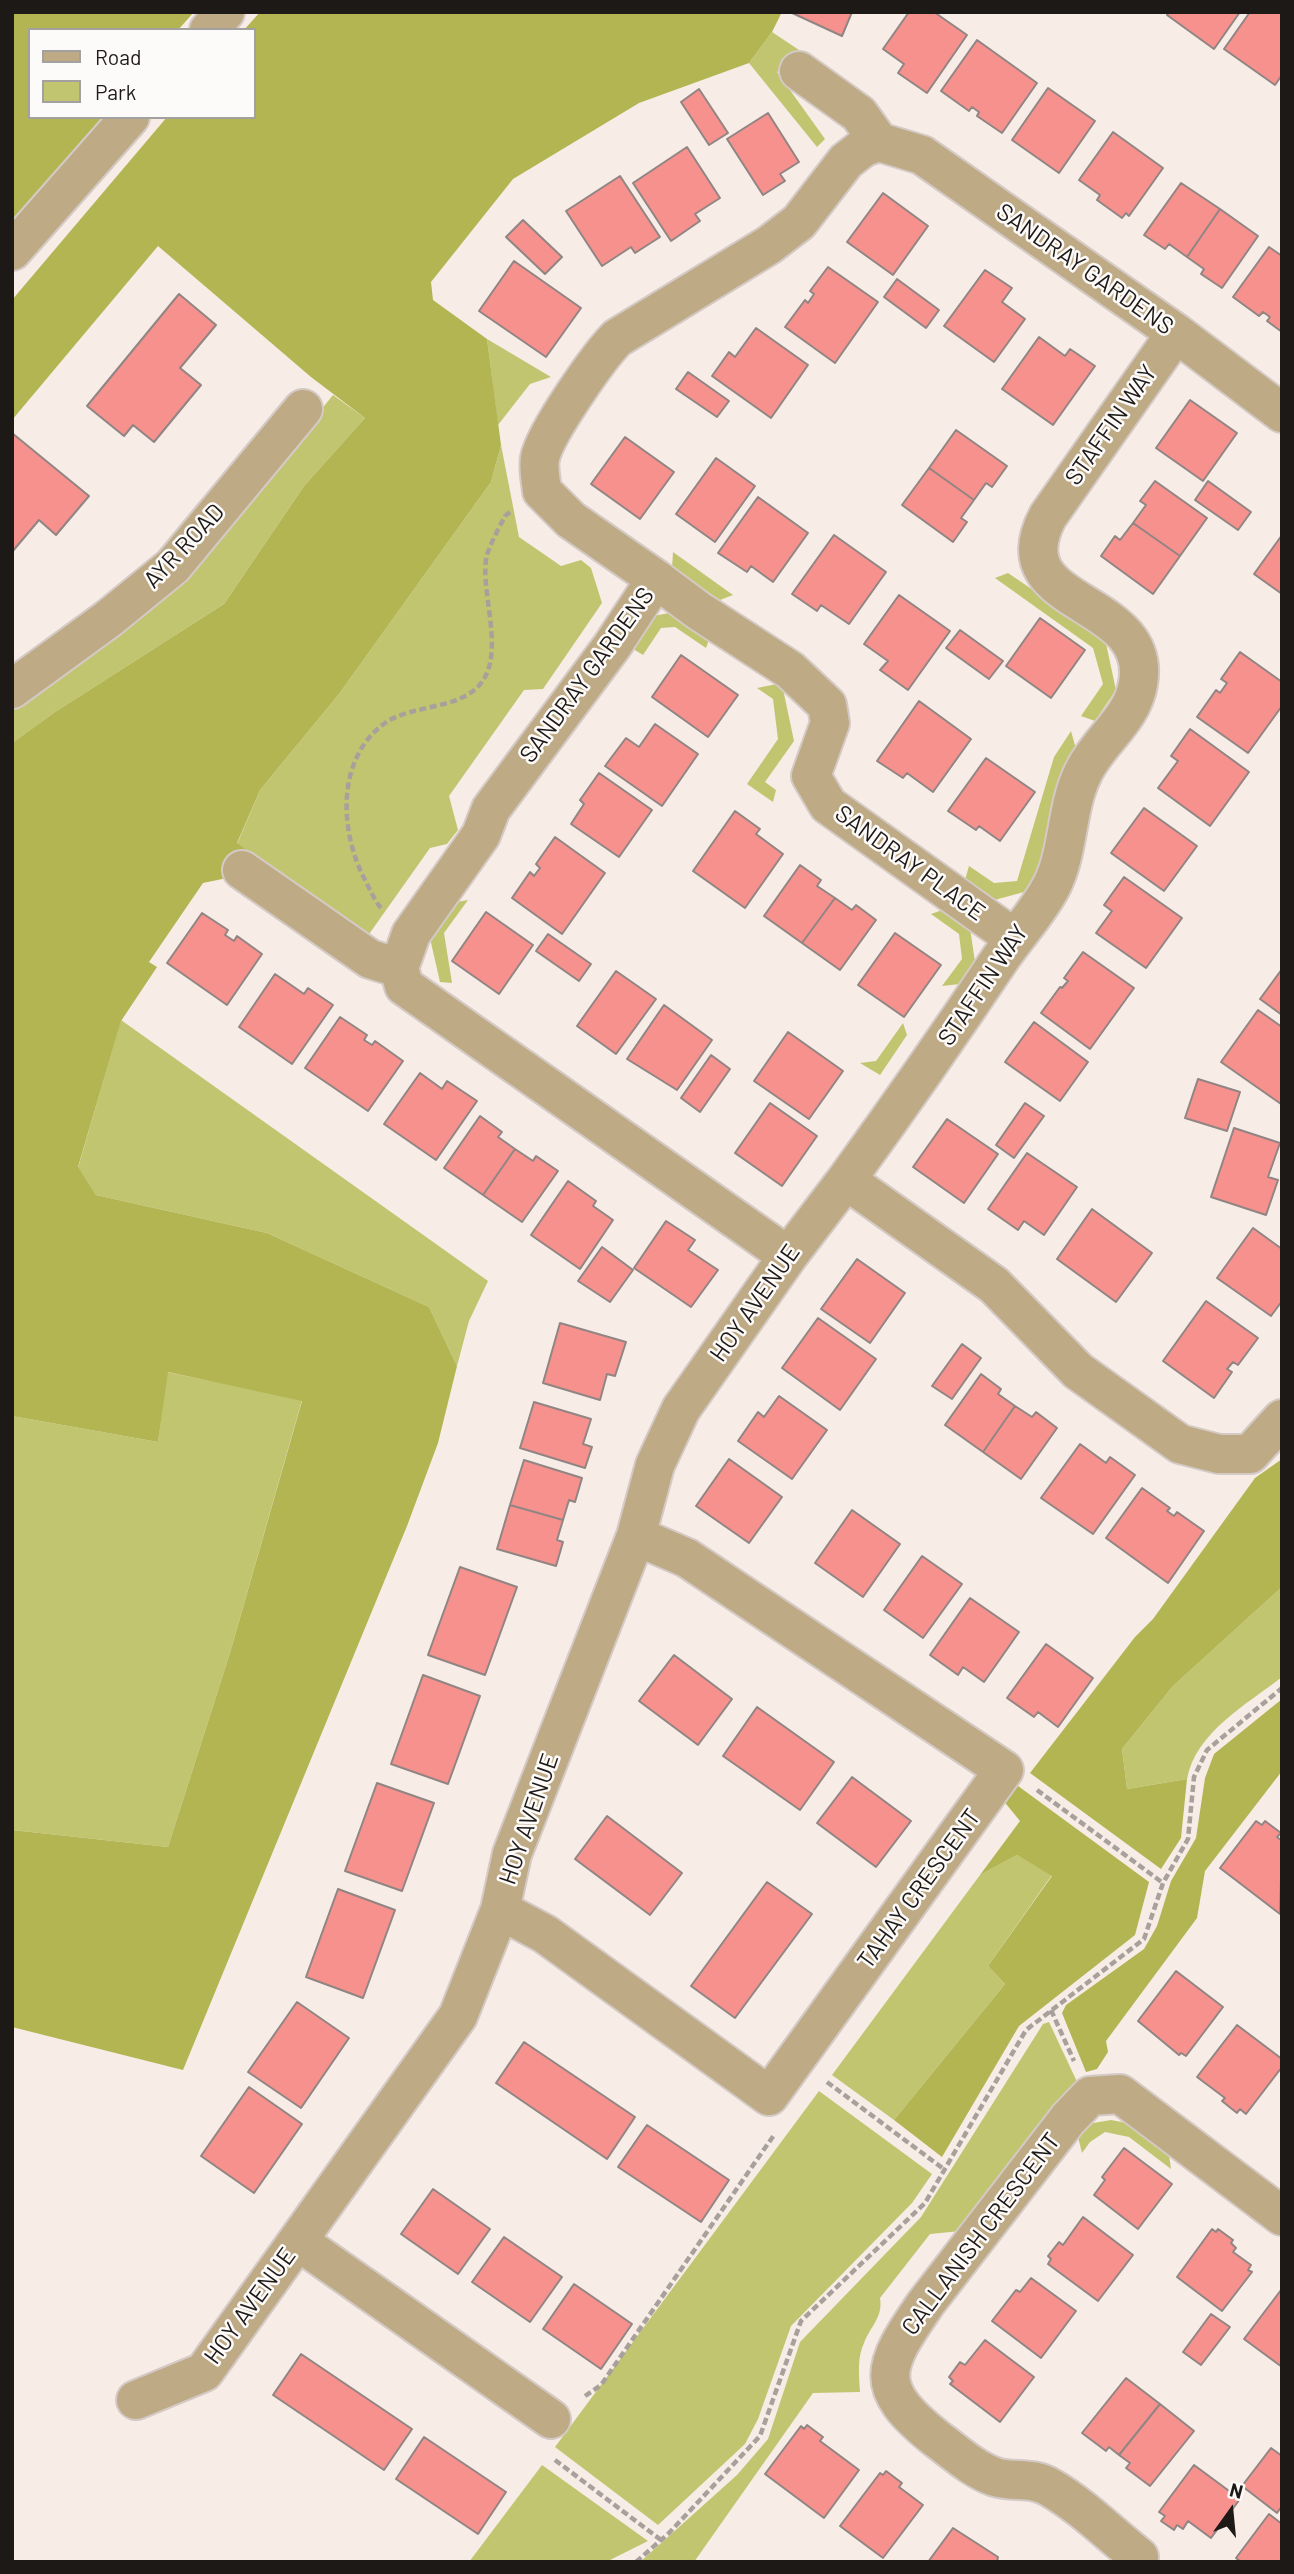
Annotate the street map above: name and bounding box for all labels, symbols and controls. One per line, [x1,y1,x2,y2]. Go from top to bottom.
legend [28,28,256,119]
text: Road [95,44,141,69]
text: Park [95,79,136,104]
street label: SANDRAY GARDENS [991,197,1179,341]
street label: STAFFIN WAY [1059,359,1163,491]
street label: AYR ROAD [138,498,230,594]
street label: SANDRAY GARDENS [514,582,660,768]
street label: SANDRAY PLACE [829,799,991,927]
street label: STAFFIN WAY [932,919,1034,1051]
street label: HOY AVENUE [704,1239,806,1367]
street label: HOY AVENUE [493,1750,565,1888]
street label: TAHAY CRESCENT [851,1803,987,1975]
street label: CALLANISH CRESCENT [896,2127,1066,2341]
street label: HOY AVENUE [198,2242,302,2370]
north arrow [1196,2476,1266,2546]
text: N [1227,2477,1246,2503]

